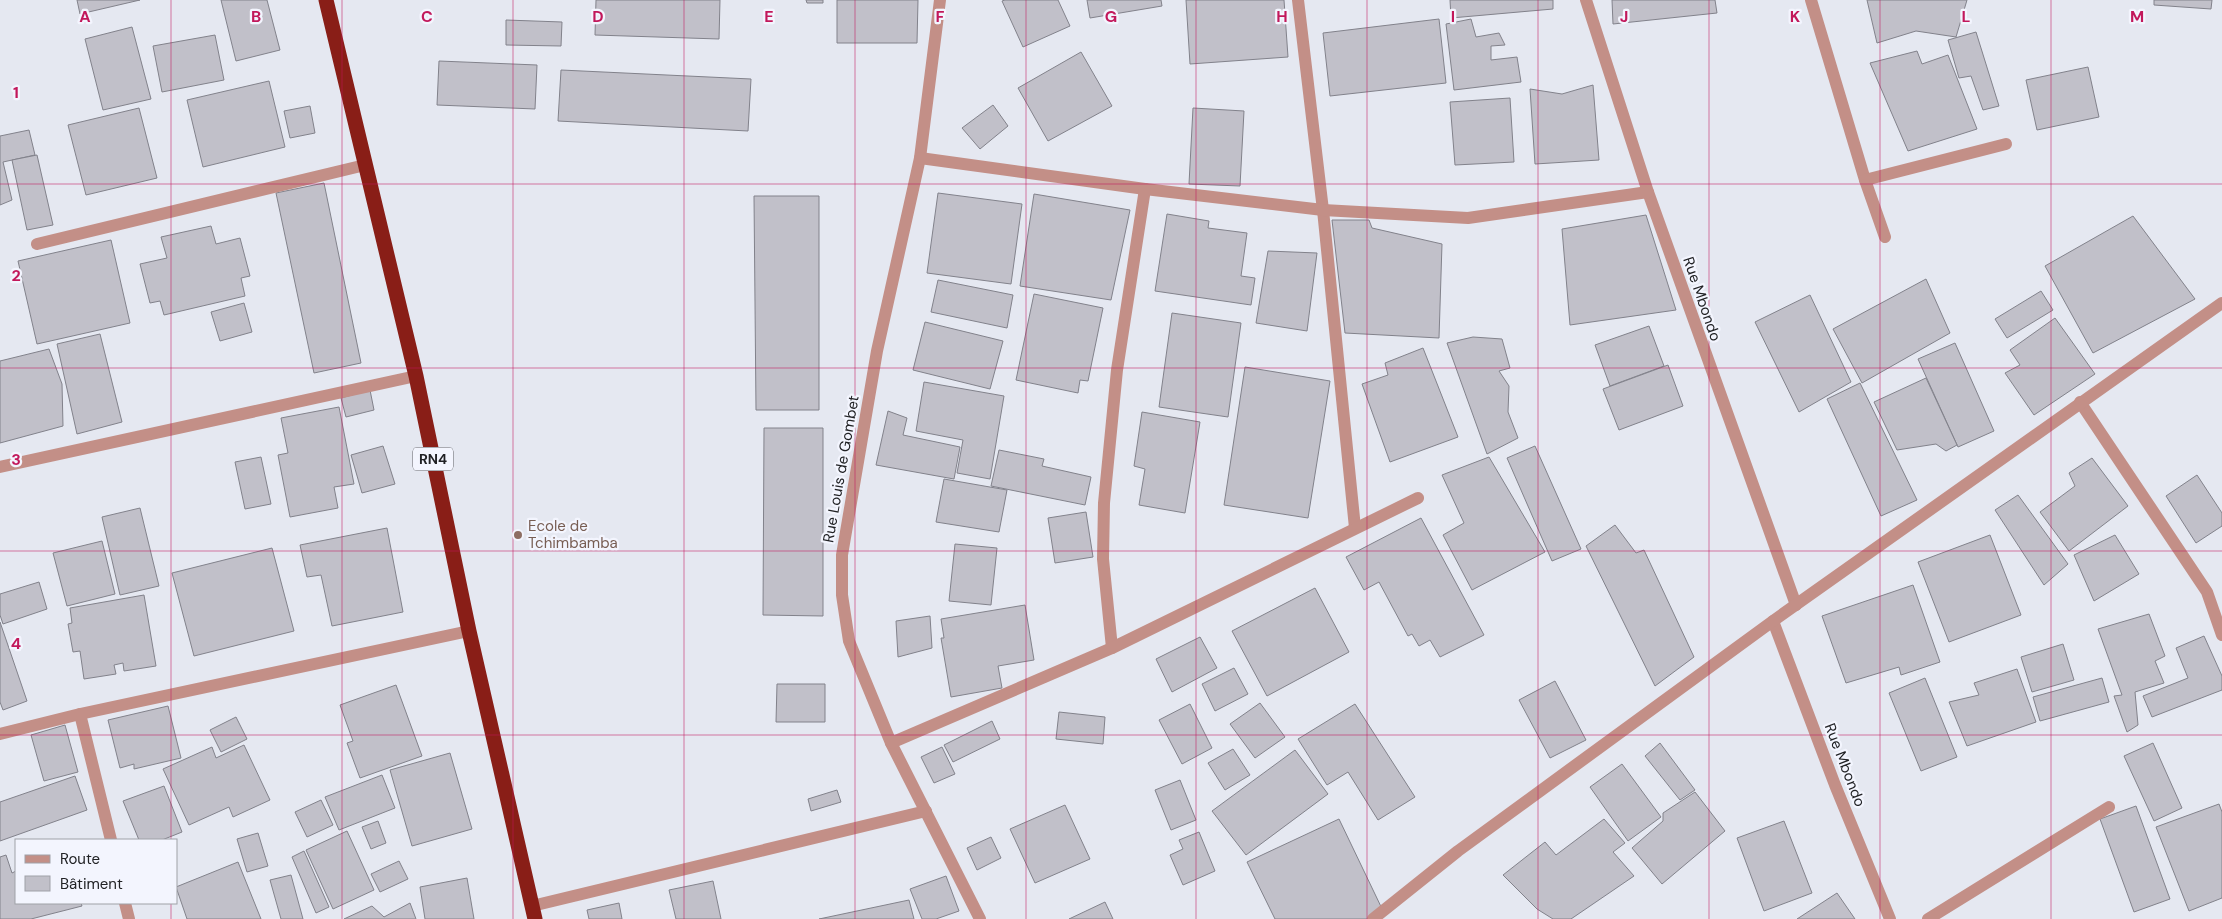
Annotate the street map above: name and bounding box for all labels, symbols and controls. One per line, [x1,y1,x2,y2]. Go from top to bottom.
text: A [79,6,91,27]
text: B [251,6,261,27]
text: C [421,6,433,27]
text: D [592,6,604,27]
text: E [764,6,774,27]
text: F [936,6,945,27]
text: G [1105,6,1117,27]
text: H [1276,6,1288,27]
text: I [1451,6,1455,27]
text: J [1620,6,1628,27]
text: K [1790,6,1801,27]
text: L [1962,6,1971,27]
text: M [2130,6,2144,27]
text: 1 [13,82,19,103]
street label: Rue Mbondo [1678,254,1726,344]
text: 2 [11,265,21,286]
street label: Rue Louis de Gombet [818,394,864,544]
road number: RN4 [413,448,453,470]
text: 3 [11,449,21,470]
place label: Ecole de Tchimbamba [528,516,618,553]
marker: Ecole de Tchimbamba [512,529,524,541]
text: 4 [11,633,21,654]
street label: Rue Mbondo [1820,720,1870,810]
legend [15,839,178,904]
text: Route [60,849,100,869]
text: Bâtiment [60,874,123,894]

